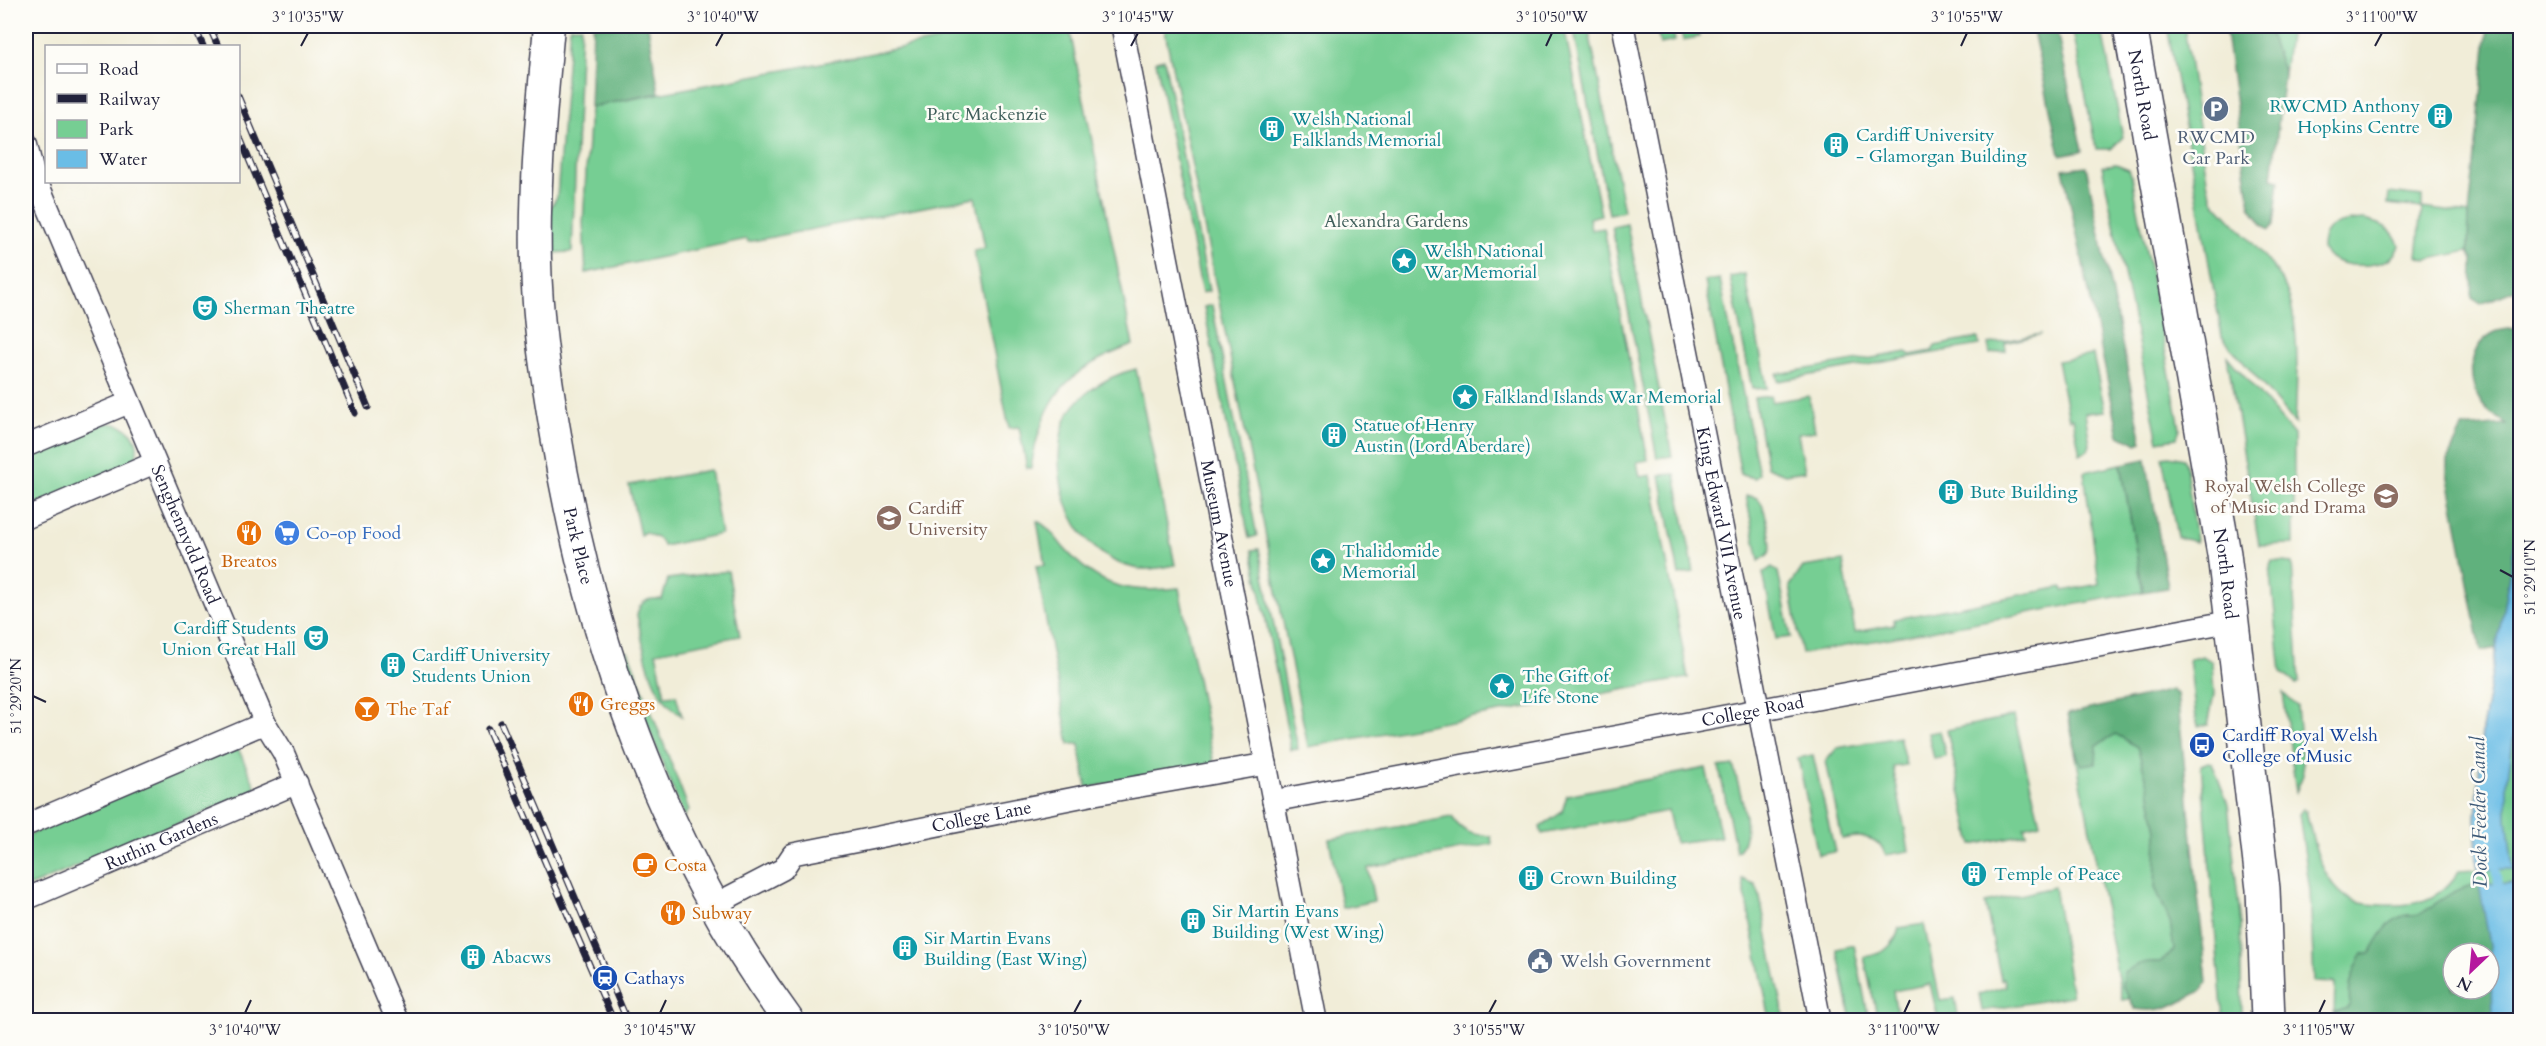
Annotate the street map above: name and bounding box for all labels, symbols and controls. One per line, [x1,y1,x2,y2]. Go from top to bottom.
text: 3°10'35"W [272,7,345,27]
text: 3°10'40"W [687,7,760,27]
text: 3°10'45"W [1102,7,1175,27]
text: 3°10'50"W [1516,7,1589,27]
text: 3°10'55"W [1931,7,2004,27]
text: 3°11'00"W [2346,7,2419,27]
legend [45,45,240,183]
street label: North Road [2122,48,2163,143]
text: Road [99,57,139,82]
text: Railway [99,87,161,112]
parking icon: RWCMD Car Park [2201,94,2231,124]
place label: RWCMD Anthony Hopkins Centre [2269,94,2420,140]
building icon: RWCMD Anthony Hopkins Centre [2425,101,2455,131]
park label: Parc Mackenzie [927,102,1047,127]
place label: Welsh National Falklands Memorial [1291,107,1442,153]
building icon: Welsh National Falklands Memorial [1257,114,1287,144]
text: Park [99,117,134,142]
place label: Cardiff University - Glamorgan Building [1856,123,2028,169]
place label: RWCMD Car Park [2177,125,2255,171]
building icon: Cardiff University - Glamorgan Building [1821,130,1851,160]
text: Water [98,147,148,172]
park label: Alexandra Gardens [1324,209,1468,234]
place label: Welsh National War Memorial [1423,239,1544,285]
place icon: Welsh National War Memorial [1389,246,1419,276]
theatre icon: Sherman Theatre [190,293,220,323]
place label: Sherman Theatre [224,296,355,321]
place icon: Falkland Islands War Memorial [1450,382,1480,412]
place label: Falkland Islands War Memorial [1484,385,1722,410]
place label: Statue of Henry Austin (Lord Aberdare) [1354,413,1531,459]
building icon: Statue of Henry Austin (Lord Aberdare) [1319,420,1349,450]
street label: King Edward VII Avenue [1690,425,1753,622]
street label: Museum Avenue [1194,458,1244,590]
street label: Senghennydd Road [145,461,226,608]
place label: Royal Welsh College of Music and Drama [2205,474,2366,520]
building icon: Bute Building [1936,477,1966,507]
place label: Bute Building [1970,480,2078,505]
school or university icon: Royal Welsh College of Music and Drama [2371,481,2401,511]
place label: Cardiff University [908,496,989,542]
school or university icon: Cardiff University [874,503,904,533]
street label: Park Place [557,505,600,587]
restaurant icon: Breatos [234,518,264,548]
supermarket icon: Co-op Food [272,518,302,548]
place label: Co-op Food [306,521,401,546]
street label: North Road [2207,526,2244,621]
place label: Thalidomide Memorial [1342,539,1440,585]
text: 51°29'10"N [2520,539,2540,615]
place icon: Thalidomide Memorial [1308,546,1338,576]
place label: Breatos [221,549,277,574]
place label: Cardiff Students Union Great Hall [162,616,296,662]
theatre icon: Cardiff Students Union Great Hall [301,623,331,653]
place label: Cardiff University Students Union [412,643,551,689]
building icon: Cardiff University Students Union [378,650,408,680]
text: 51°29'20"N [6,658,26,734]
place label: The Gift of Life Stone [1522,664,1612,710]
place icon: The Gift of Life Stone [1487,671,1517,701]
restaurant icon: Greggs [566,689,596,719]
street label: College Road [1699,689,1806,733]
place label: Greggs [600,692,655,717]
bar icon: The Taf [352,694,382,724]
place label: The Taf [386,697,452,722]
place label: Cardiff Royal Welsh College of Music [2222,723,2378,769]
bus stop icon: Cardiff Royal Welsh College of Music [2187,730,2217,760]
water label: Dock Feeder Canal [2464,736,2494,888]
street label: College Lane [929,794,1033,839]
street label: Ruthin Gardens [101,806,222,876]
cafe icon: Costa [630,850,660,880]
place label: Costa [664,853,707,878]
building icon: Temple of Peace [1959,859,1989,889]
place label: Temple of Peace [1994,862,2121,887]
building icon: Crown Building [1516,863,1546,893]
place label: Crown Building [1550,866,1677,891]
restaurant icon: Subway [658,898,688,928]
place label: Sir Martin Evans Building (West Wing) [1212,899,1385,945]
place label: Subway [692,901,753,926]
building icon: Sir Martin Evans Building (West Wing) [1178,906,1208,936]
place label: Sir Martin Evans Building (East Wing) [924,926,1088,972]
building icon: Sir Martin Evans Building (East Wing) [890,933,920,963]
north arrow [2441,941,2501,1001]
building icon: Abacws [458,942,488,972]
place label: Abacws [492,945,551,970]
public building icon: Welsh Government [1525,946,1555,976]
place label: Welsh Government [1559,949,1711,974]
station icon: Cathays [590,963,620,993]
place label: Cathays [624,966,684,991]
text: N [2454,971,2476,997]
text: 3°10'40"W [209,1020,282,1040]
text: 3°10'45"W [624,1020,697,1040]
text: 3°10'50"W [1038,1020,1111,1040]
text: 3°10'55"W [1453,1020,1526,1040]
text: 3°11'00"W [1868,1020,1941,1040]
text: 3°11'05"W [2283,1020,2356,1040]

